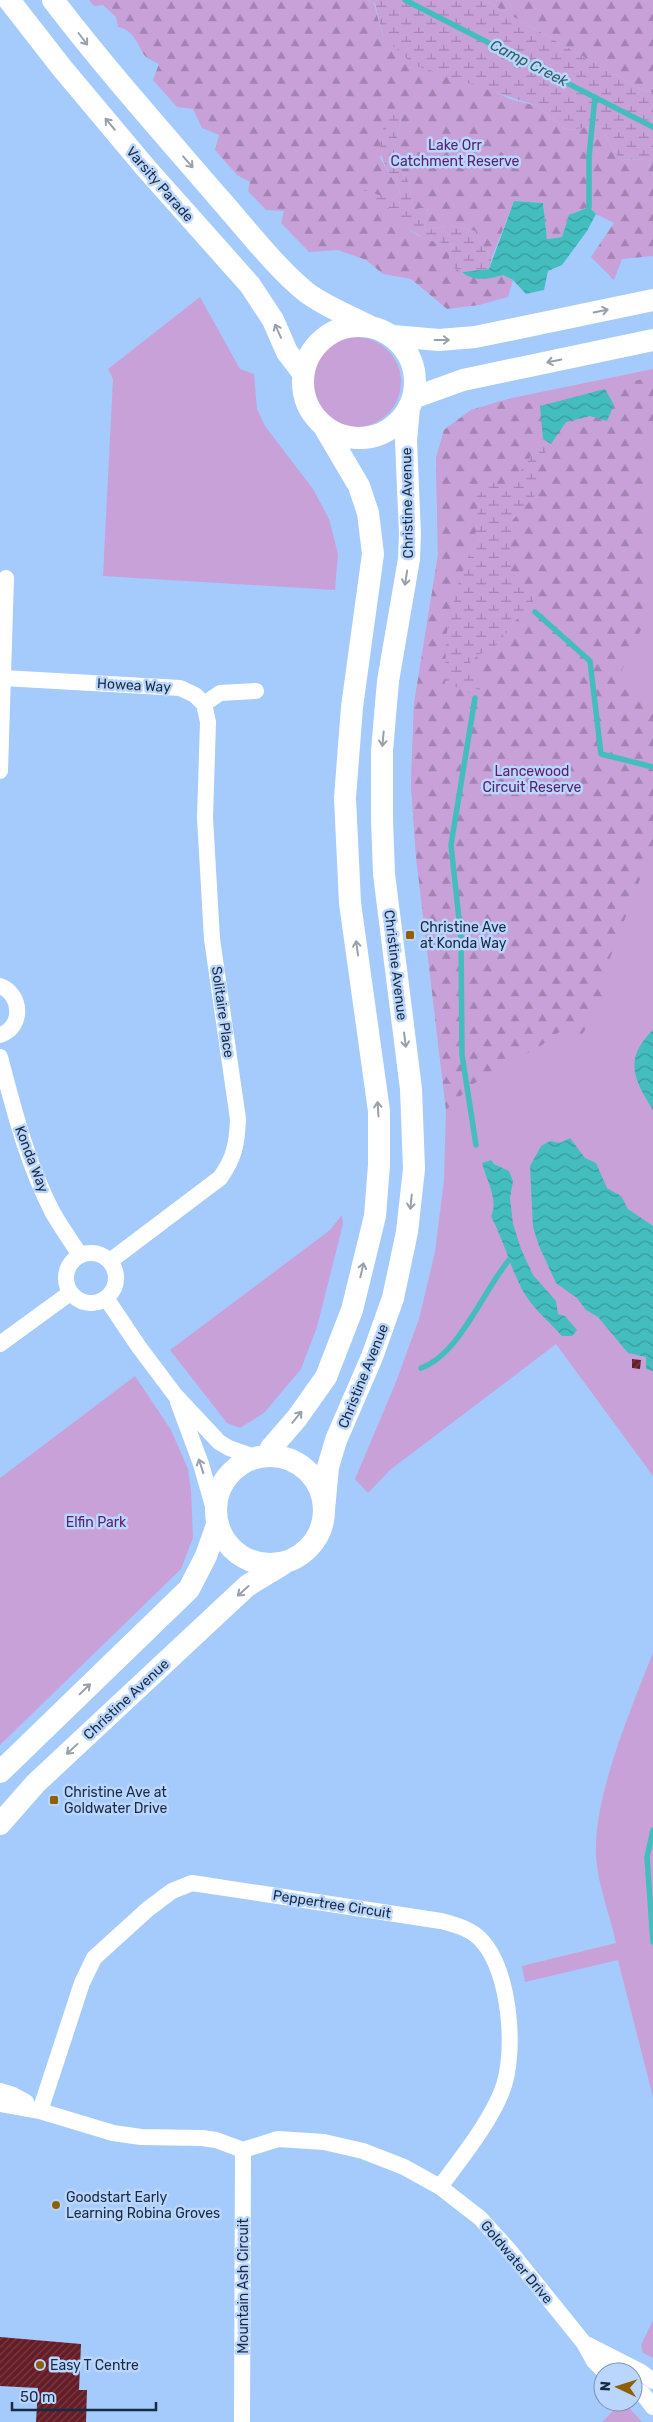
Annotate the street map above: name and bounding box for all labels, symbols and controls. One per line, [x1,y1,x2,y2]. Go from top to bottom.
one-way arrow [77,32,88,45]
water label: Camp Creek [487,36,571,90]
one-way arrow [104,118,115,131]
park label: Lake Orr Catchment Reserve [391,137,520,170]
street label: Varsity Parade [122,143,197,225]
one-way arrow [182,156,194,169]
one-way arrow [593,306,609,315]
one-way arrow [272,324,282,339]
one-way arrow [433,335,449,345]
one-way arrow [546,357,562,366]
street label: Christine Avenue [398,447,417,559]
one-way arrow [400,570,410,586]
street label: Howea Way [97,675,172,696]
one-way arrow [379,731,388,747]
park label: Lancewood Circuit Reserve [483,763,582,796]
street label: Christine Avenue [380,909,411,1021]
place label: Christine Ave at Konda Way [420,919,507,952]
marker: Christine Ave at Konda Way [404,929,416,941]
one-way arrow [351,940,361,956]
street label: Solitaire Place [208,965,237,1059]
one-way arrow [400,1032,410,1048]
one-way arrow [374,1101,383,1117]
street label: Konda Way [11,1123,52,1195]
one-way arrow [406,1193,416,1209]
one-way arrow [358,1262,367,1278]
street label: Christine Avenue [335,1321,392,1431]
one-way arrow [291,1411,302,1424]
one-way arrow [196,1459,205,1474]
park label: Elfin Park [66,1514,127,1531]
one-way arrow [236,1585,249,1597]
street label: Christine Avenue [80,1655,173,1743]
one-way arrow [79,1683,91,1695]
one-way arrow [66,1743,78,1755]
place label: Christine Ave at Goldwater Drive [64,1784,168,1817]
marker: Christine Ave at Goldwater Drive [48,1794,60,1806]
street label: Peppertree Circuit [272,1887,393,1922]
place label: Goodstart Early Learning Robina Groves [66,2189,220,2222]
marker: Goodstart Early Learning Robina Groves [50,2199,62,2211]
street label: Goldwater Drive [477,2217,556,2308]
street label: Mountain Ash Circuit [235,2218,252,2354]
place label: Easy T Centre [50,2357,139,2374]
marker: Easy T Centre [34,2359,46,2371]
north arrow [593,2362,643,2412]
scale bar [12,2380,156,2412]
text: N [597,2381,614,2392]
text: 50 m [20,2388,55,2406]

